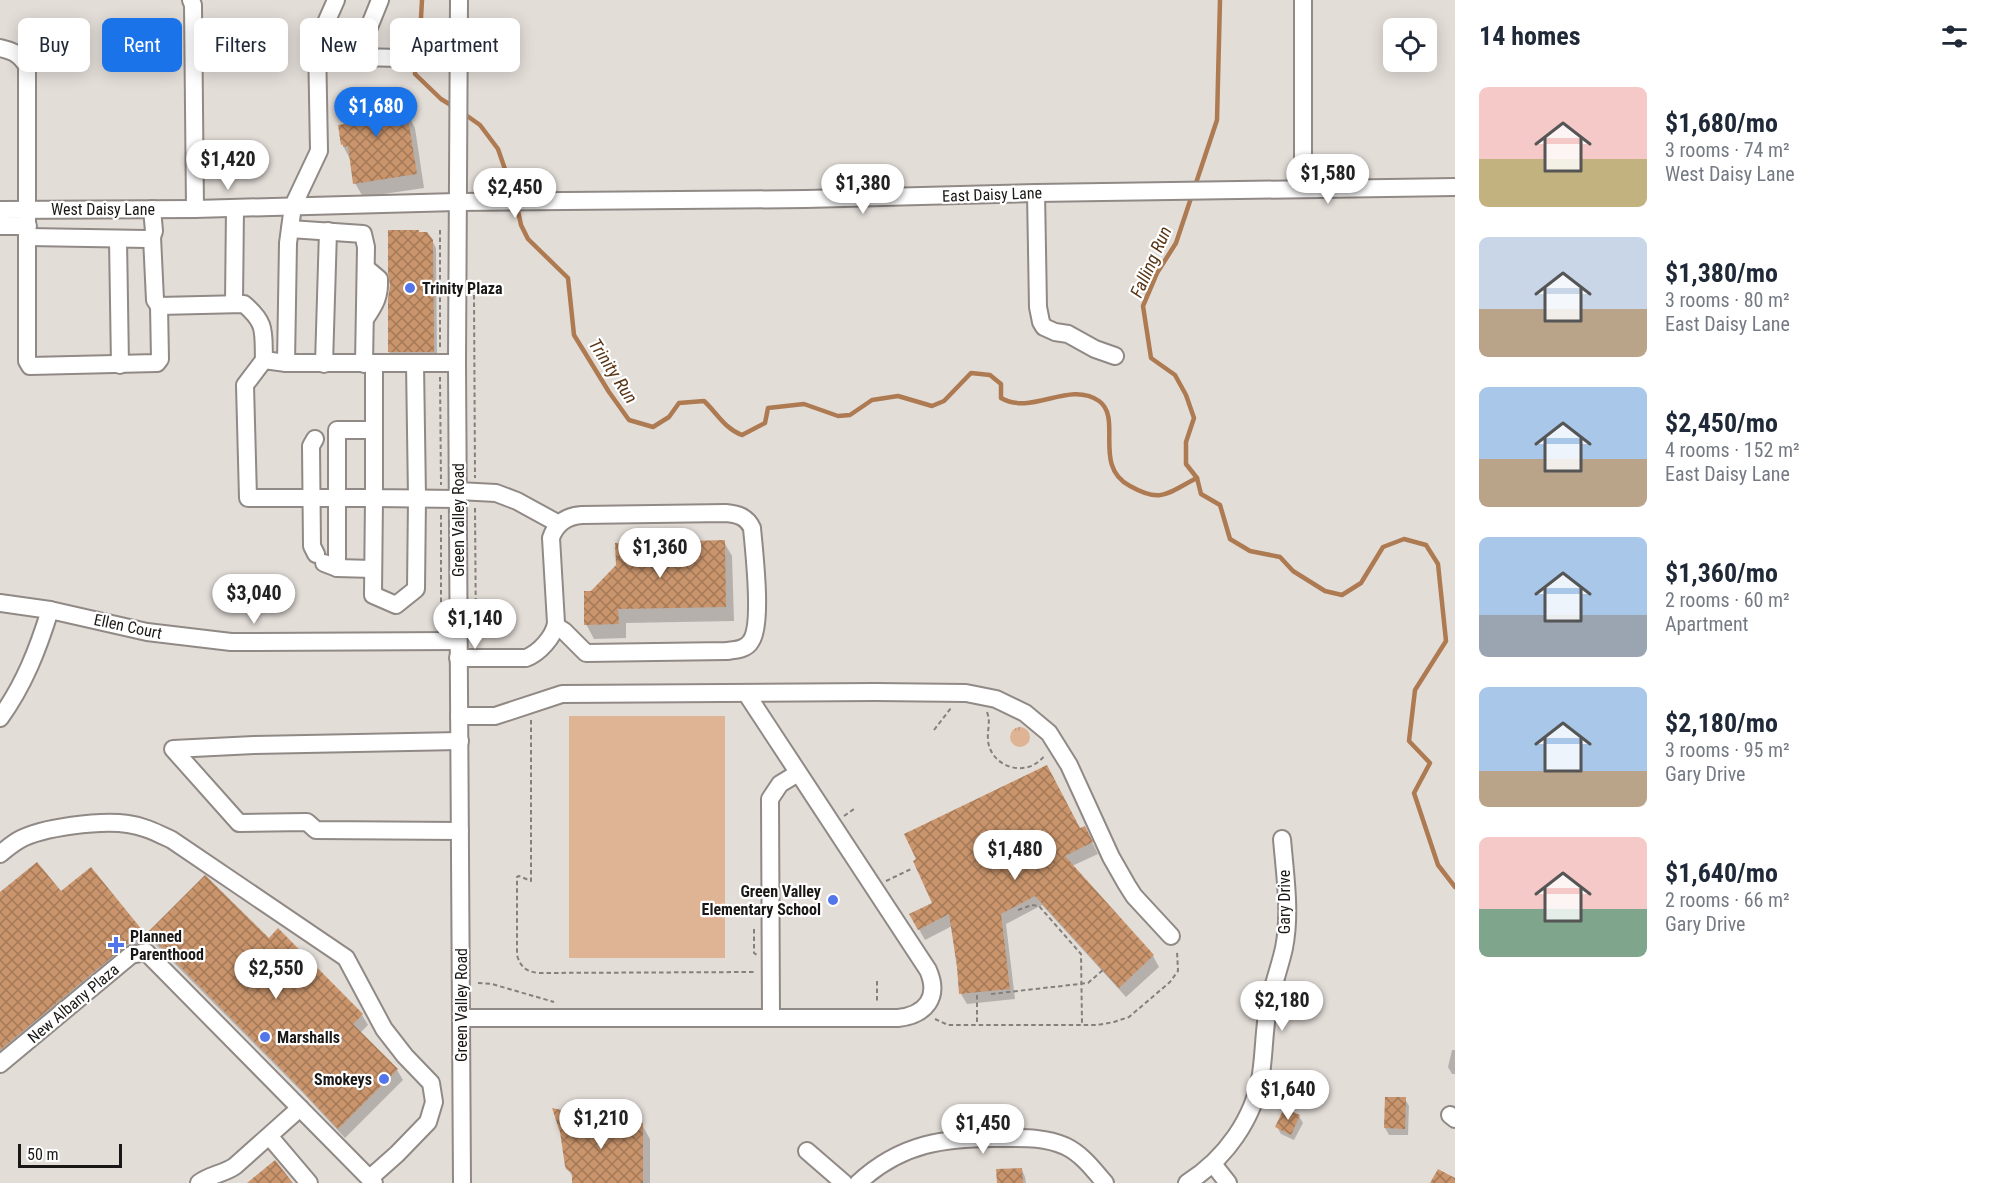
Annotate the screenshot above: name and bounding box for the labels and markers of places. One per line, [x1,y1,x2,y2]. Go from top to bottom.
pin: $1,680 [327,87,425,138]
pin: $1,420 [179,140,277,191]
pin: $1,580 [1279,154,1377,205]
pin: $1,380 [814,164,912,215]
pin: $2,450 [466,168,564,219]
place label: Trinity Plaza [422,279,503,298]
marker: Trinity Plaza [403,281,417,295]
pin: $1,360 [611,528,709,579]
pin: $3,040 [205,574,303,625]
pin: $1,140 [426,599,524,650]
pin: $1,480 [966,830,1064,881]
place label: Green Valley Elementary School [702,882,821,919]
marker: Green Valley Elementary School [826,893,840,907]
place label: Planned Parenthood [130,927,204,964]
marker: Planned Parenthood [107,936,125,954]
pin: $2,550 [227,949,325,1000]
pin: $2,180 [1233,981,1331,1032]
place label: Marshalls [277,1028,340,1047]
marker: Marshalls [258,1030,272,1044]
place label: Smokeys [314,1070,372,1089]
pin: $1,640 [1239,1070,1337,1121]
marker: Smokeys [377,1072,391,1086]
pin: $1,210 [552,1099,650,1150]
pin: $1,450 [934,1104,1032,1155]

